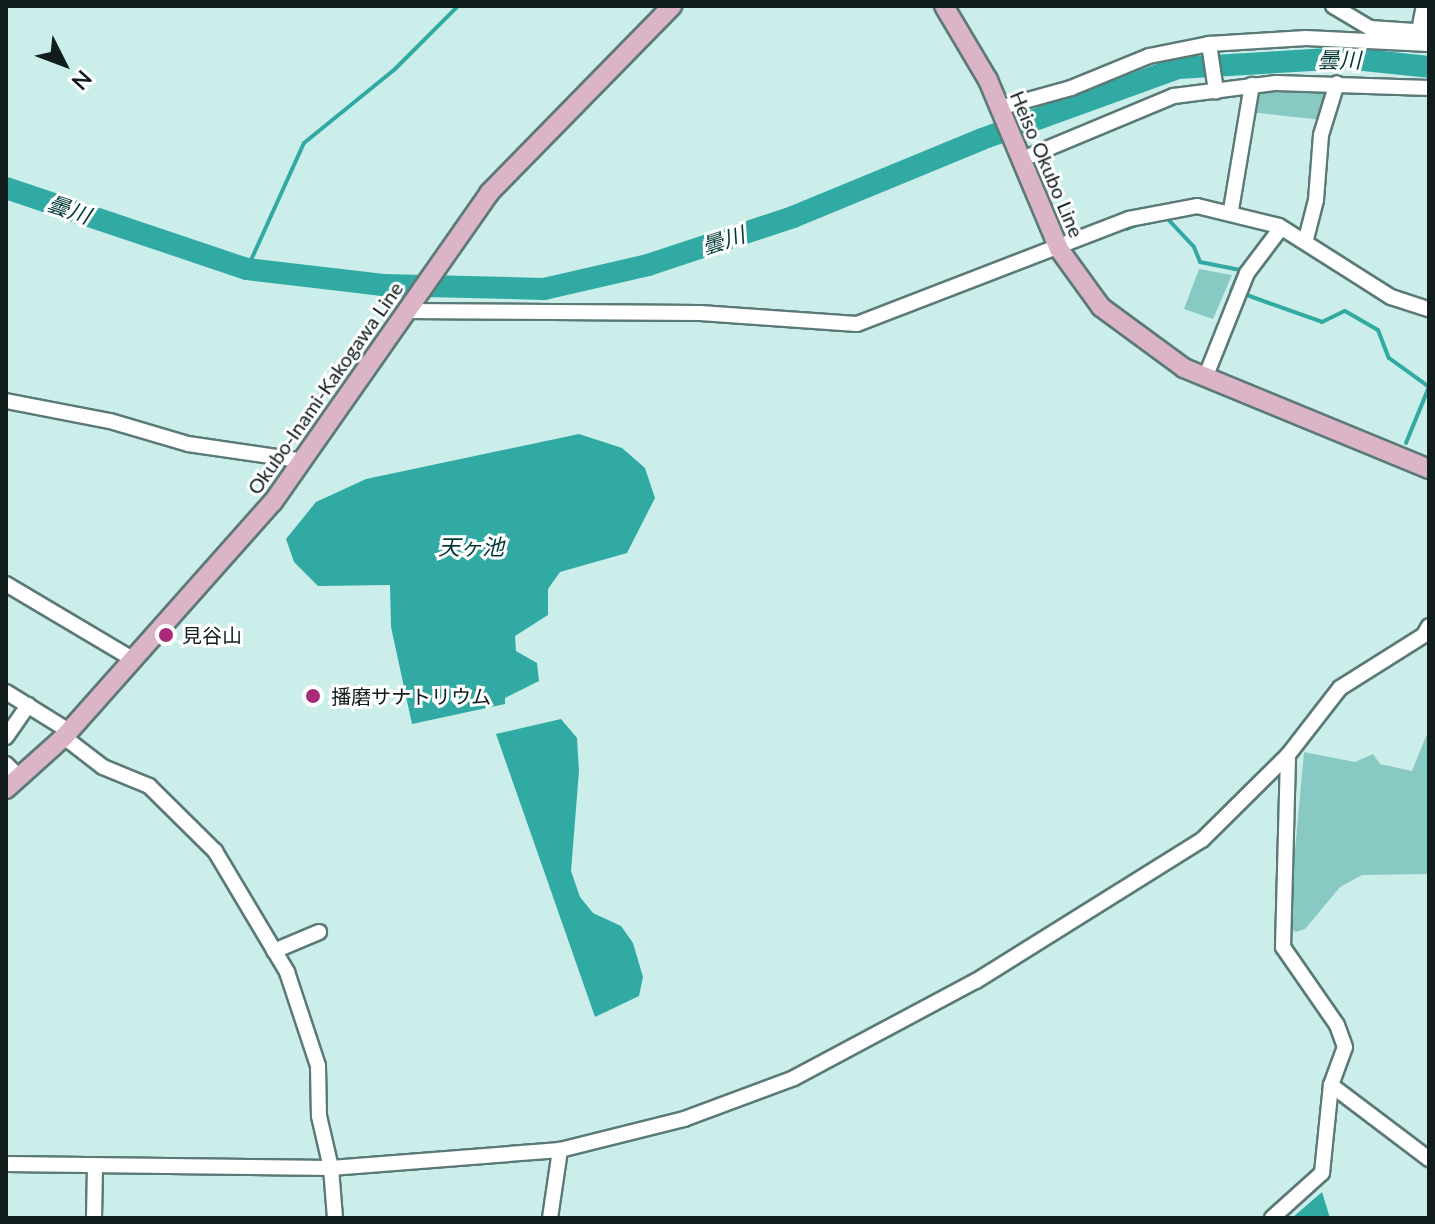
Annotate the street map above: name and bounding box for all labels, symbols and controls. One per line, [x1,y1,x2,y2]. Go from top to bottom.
north arrow [24,24,104,104]
water label: 曇川 [1317,47,1361,73]
text: N [67,65,98,96]
street label: Heiso Okubo Line [1005,87,1089,241]
water label: 曇川 [44,189,94,229]
water label: 曇川 [698,221,748,259]
street label: Okubo-Inami-Kakogawa Line [242,277,408,499]
water label: 天ヶ池 [438,534,504,560]
place label: 見谷山 [182,623,242,647]
marker: 見谷山 [157,626,175,644]
place label: 播磨サナトリウム [331,684,491,708]
marker: 播磨サナトリウム [302,685,324,707]

